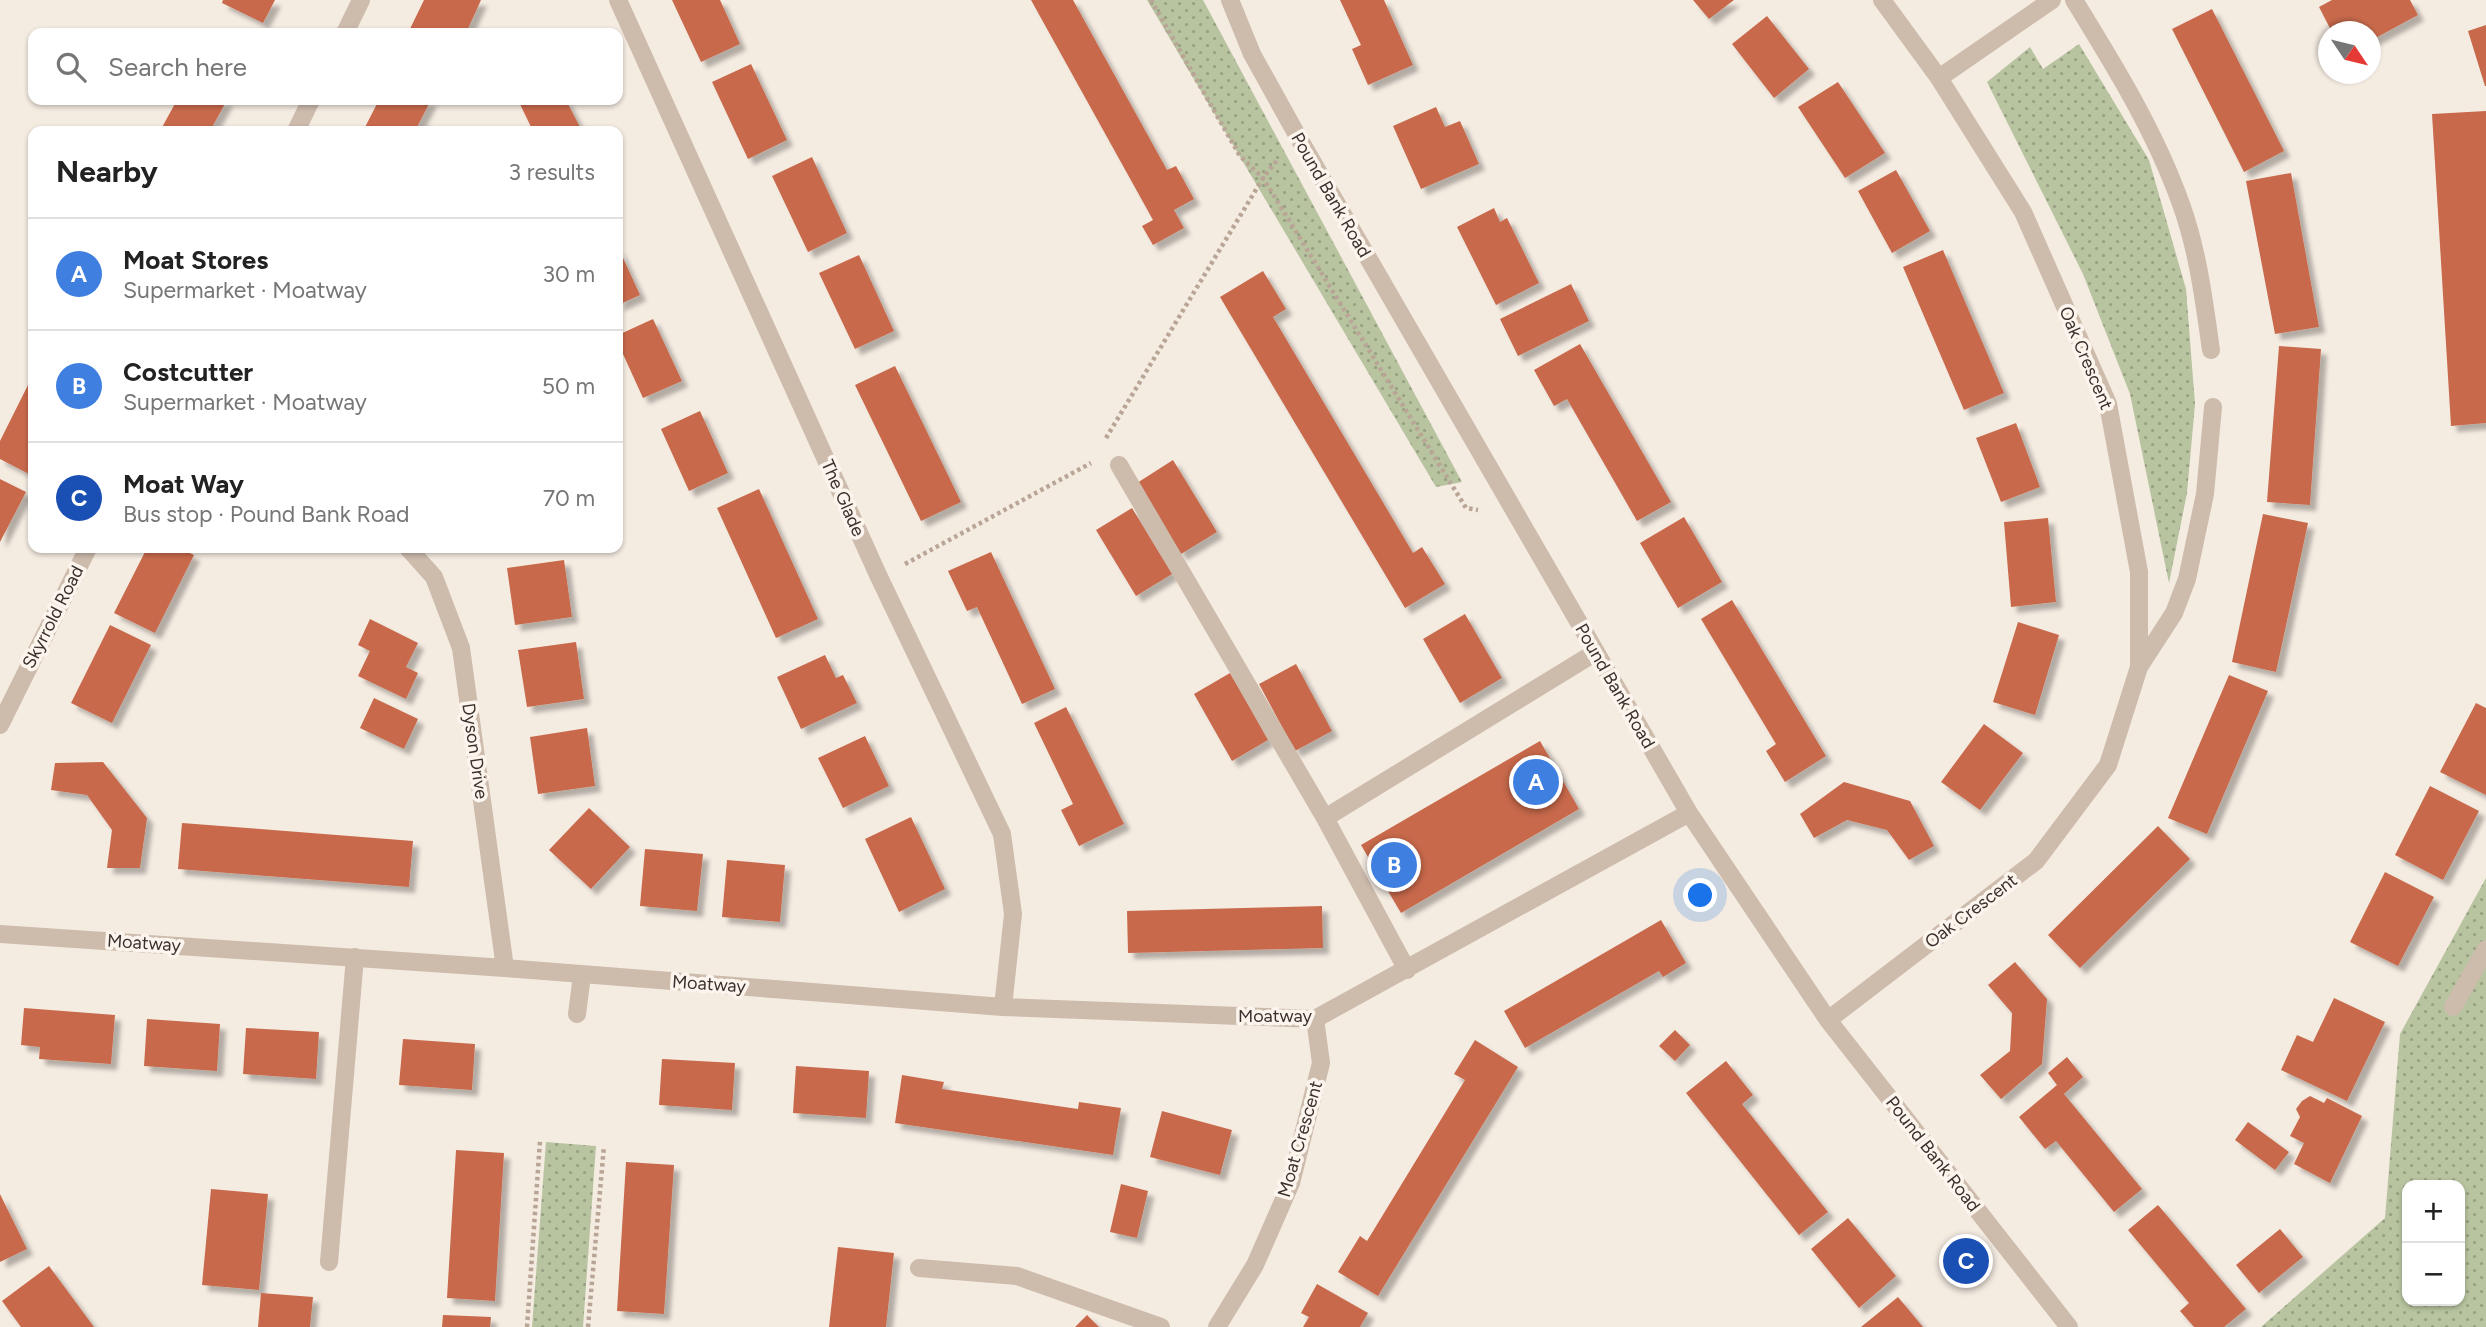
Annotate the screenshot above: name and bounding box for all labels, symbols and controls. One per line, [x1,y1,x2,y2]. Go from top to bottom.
north arrow [2318,21,2381,84]
search box [28,28,623,105]
icon: search [52,48,90,86]
text: Search here [108,51,247,83]
street label: Pound Bank Road [1286,129,1376,261]
text: Nearby [56,153,158,190]
text: 3 results [508,158,595,186]
text: Moat Stores [123,244,268,276]
text: A [71,260,87,288]
text: 30 m [542,260,595,288]
text: Supermarket · Moatway [123,276,367,304]
street label: Oak Crescent [2054,303,2118,413]
text: Costcutter [123,356,253,388]
text: B [72,372,86,400]
text: 50 m [542,372,595,400]
text: Supermarket · Moatway [123,388,367,416]
street label: The Glade [816,456,870,540]
text: Moat Way [123,468,244,500]
text: C [71,484,87,512]
text: 70 m [543,484,595,512]
text: Bus stop · Pound Bank Road [123,500,409,528]
street label: Skyrrold Road [18,562,88,672]
street label: Pound Bank Road [1570,620,1660,752]
street label: Dyson Drive [457,702,493,801]
pin: A [1513,756,1559,808]
pin: B [1371,839,1417,891]
street label: Oak Crescent [1920,869,2022,953]
your location [1683,878,1717,912]
street label: Moatway [106,929,182,957]
street label: Moatway [671,970,747,998]
street label: Moatway [1238,1005,1313,1027]
street label: Moat Crescent [1273,1078,1327,1200]
street label: Pound Bank Road [1881,1092,1985,1216]
map controls [2402,1180,2465,1306]
button: + [2402,1180,2465,1243]
pin: C [1943,1235,1989,1287]
button: − [2402,1243,2465,1306]

